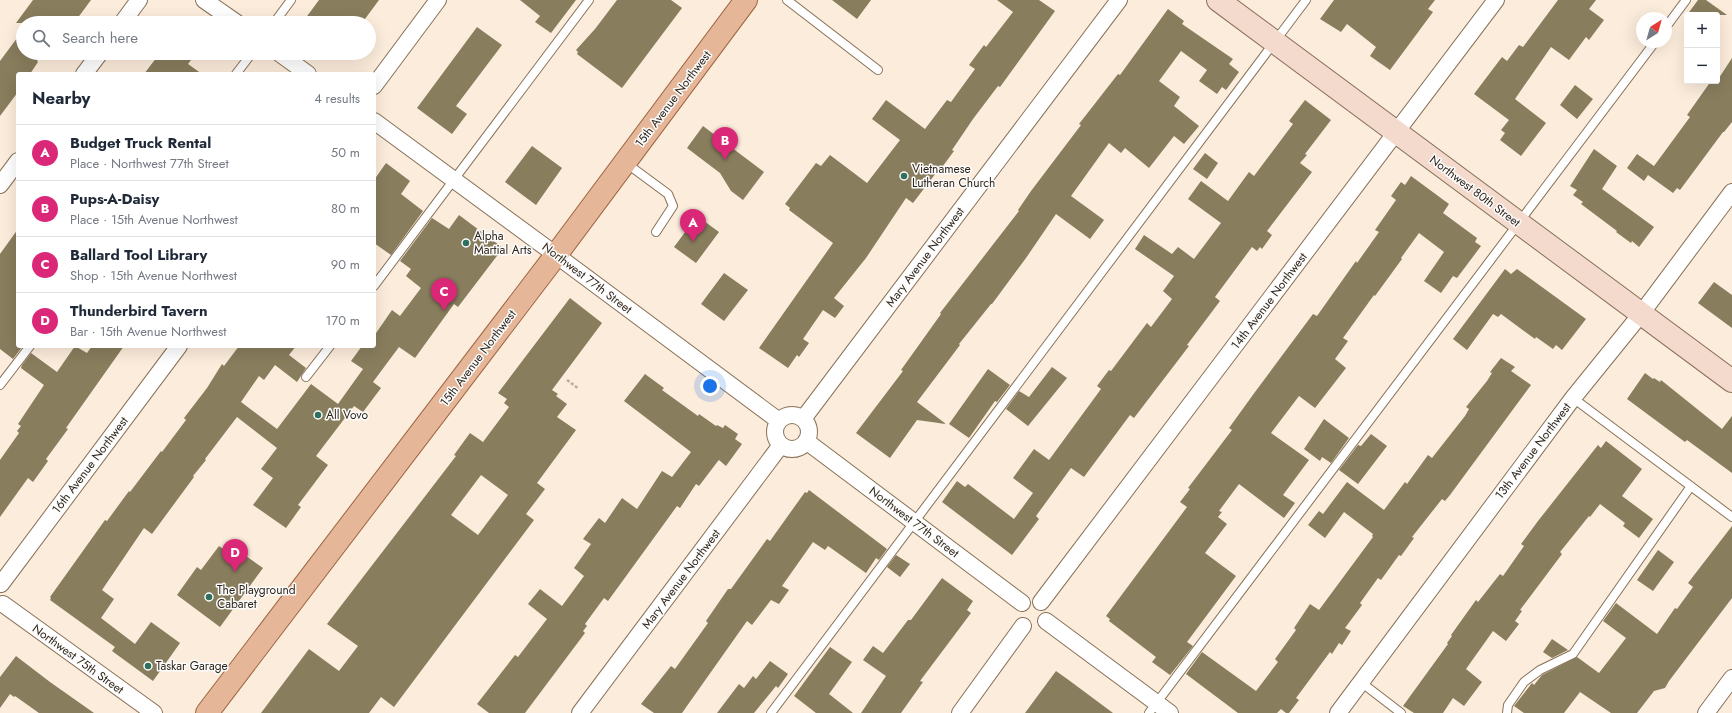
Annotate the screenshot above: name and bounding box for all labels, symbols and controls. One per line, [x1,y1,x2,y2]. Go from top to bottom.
north arrow [1636,12,1672,48]
map controls [1684,12,1720,84]
button: + [1684,12,1720,48]
search box [16,16,376,60]
icon: search [30,27,52,49]
text: Search here [62,27,138,49]
street label: 15th Avenue Northwest [631,47,715,151]
button: − [1684,48,1720,84]
text: Nearby [32,86,90,110]
text: 4 results [314,89,360,108]
pin: B [712,127,738,160]
text: Budget Truck Rental [70,132,211,154]
text: A [40,143,50,162]
text: 50 m [331,143,360,162]
street label: Northwest 80th Street [1426,151,1524,231]
text: Place · Northwest 77th Street [70,154,229,173]
place label: Vietnamese Lutheran Church [912,160,995,192]
marker: Vietnamese Lutheran Church [899,171,909,181]
text: Pups-A-Daisy [70,188,159,210]
text: B [41,199,49,218]
text: 80 m [331,199,360,218]
street label: Mary Avenue Northwest [881,203,969,311]
pin: A [680,209,706,242]
text: Place · 15th Avenue Northwest [70,210,238,229]
place label: Alpha Martial Arts [474,227,532,259]
marker: Alpha Martial Arts [461,238,471,248]
street label: Northwest 77th Street [538,238,636,318]
text: Ballard Tool Library [70,244,207,266]
street label: 14th Avenue Northwest [1227,249,1312,353]
text: C [40,255,50,274]
text: 90 m [331,255,360,274]
text: Shop · 15th Avenue Northwest [70,266,237,285]
pin: C [431,278,457,311]
text: Thunderbird Tavern [70,300,208,322]
street label: 15th Avenue Northwest [436,306,520,410]
text: D [40,311,50,330]
text: 170 m [325,311,360,330]
text: Bar · 15th Avenue Northwest [70,322,226,341]
your location [700,376,720,396]
street label: 13th Avenue Northwest [1491,399,1575,503]
place label: All Vovo [326,406,368,424]
marker: All Vovo [313,410,323,420]
street label: 16th Avenue Northwest [48,413,132,517]
street label: Northwest 77th Street [865,482,963,562]
street label: Mary Avenue Northwest [637,525,725,633]
pin: D [222,539,248,572]
place label: The Playground Cabaret [217,581,296,613]
marker: The Playground Cabaret [204,592,214,602]
street label: Northwest 75th Street [29,620,127,698]
place label: Taskar Garage [156,657,228,675]
marker: Taskar Garage [143,661,153,671]

